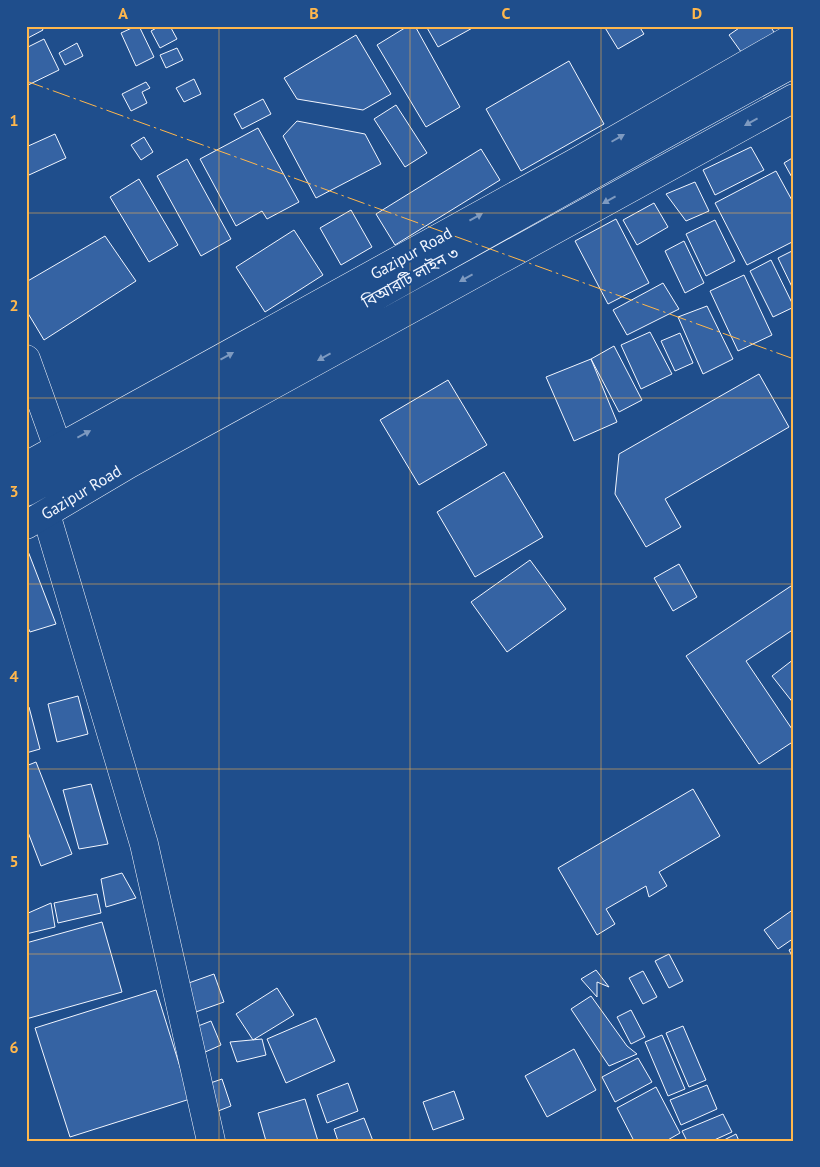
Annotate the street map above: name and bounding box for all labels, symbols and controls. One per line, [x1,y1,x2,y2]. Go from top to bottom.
text: A [118,3,128,23]
text: B [309,3,319,23]
text: C [502,3,511,23]
text: D [692,3,702,23]
text: 1 [9,110,19,130]
one-way arrow [744,117,758,126]
one-way arrow [611,133,624,142]
one-way arrow [601,196,616,204]
one-way arrow [468,213,483,221]
street label: Gazipur Road [367,222,455,284]
street label: বিআরটি লাইন ৩ [357,242,462,312]
one-way arrow [460,274,473,283]
text: 2 [9,295,19,315]
one-way arrow [220,351,233,360]
one-way arrow [317,352,331,361]
one-way arrow [77,430,92,438]
street label: Gazipur Road [37,460,125,524]
text: 3 [9,481,19,501]
text: 4 [9,666,19,686]
text: 5 [9,851,19,871]
text: 6 [9,1037,19,1057]

